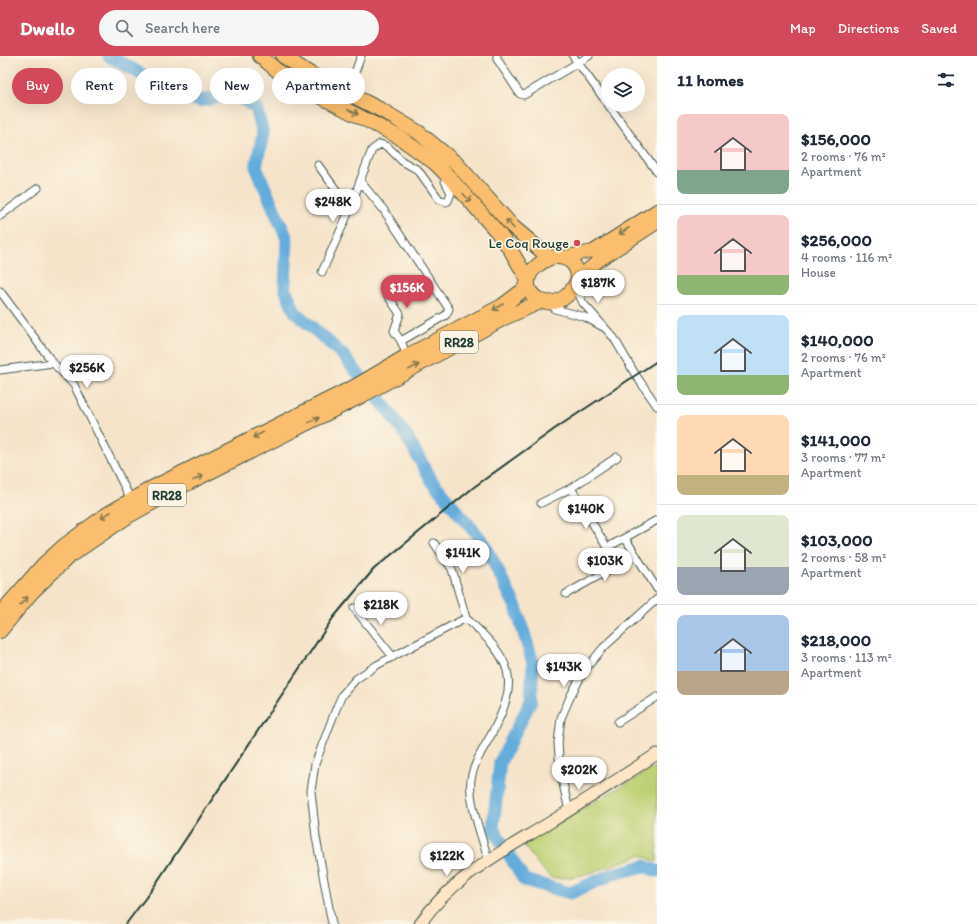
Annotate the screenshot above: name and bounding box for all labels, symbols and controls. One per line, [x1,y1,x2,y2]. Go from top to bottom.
search box [99,10,379,46]
text: Dwello [20,17,75,40]
icon: search [113,17,135,39]
text: Search here [145,19,220,37]
text: Map [790,20,816,37]
text: Directions [838,20,899,37]
text: Saved [921,20,957,37]
chip: Buy [12,68,63,104]
chip: Rent [71,68,127,104]
chip: Filters [135,68,202,104]
chip: New [210,68,264,104]
chip: Apartment [272,68,365,104]
map controls [601,68,645,112]
button: layers [601,68,645,112]
icon: filters [935,69,957,91]
text: 11 homes [677,70,744,90]
one-way arrow [347,109,359,116]
text: $156,000 [801,129,871,149]
icon: home [709,130,757,178]
text: 2 rooms · 76 m² [801,149,886,164]
text: Apartment [801,164,862,179]
pin: $248K [305,189,361,223]
one-way arrow [463,192,472,203]
text: $248K [315,194,351,209]
one-way arrow [506,218,515,229]
one-way arrow [619,227,630,235]
text: $256,000 [801,230,872,250]
icon: home [709,231,757,279]
place label: Le Coq Rouge [488,235,569,252]
marker: Le Coq Rouge [572,238,582,248]
text: 4 rooms · 116 m² [801,250,892,265]
text: House [801,265,836,280]
pin: $187K [570,270,626,304]
pin: $156K [379,275,435,309]
text: $187K [581,275,615,290]
text: $156K [390,280,424,295]
one-way arrow [492,304,504,312]
text: $140,000 [801,330,874,350]
road number: RR28 [440,331,478,353]
icon: home [709,331,757,379]
text: 2 rooms · 76 m² [801,350,886,365]
pin: $256K [59,355,115,389]
text: $256K [69,360,105,375]
one-way arrow [408,363,420,370]
text: Apartment [801,365,862,380]
one-way arrow [308,416,320,423]
text: $141,000 [801,430,871,450]
icon: home [709,431,757,479]
one-way arrow [253,432,265,439]
text: 3 rooms · 77 m² [801,450,886,465]
text: Apartment [801,465,862,480]
one-way arrow [192,474,204,481]
road number: RR28 [148,484,186,506]
pin: $140K [558,496,614,530]
text: $140K [568,501,604,516]
one-way arrow [101,511,112,519]
text: $103,000 [801,530,873,550]
icon: home [709,531,757,579]
pin: $141K [435,540,491,574]
text: $141K [446,545,480,560]
pin: $103K [577,548,633,582]
text: 2 rooms · 58 m² [801,550,886,565]
text: $103K [587,553,623,568]
text: Apartment [801,565,862,580]
pin: $218K [353,592,409,626]
one-way arrow [20,595,29,606]
text: $218K [364,597,398,612]
text: $218,000 [801,630,871,650]
icon: home [709,631,757,679]
text: 3 rooms · 113 m² [801,650,892,665]
pin: $143K [536,654,592,688]
text: $143K [546,659,582,674]
text: Apartment [801,665,862,680]
pin: $202K [551,757,607,791]
text: $202K [561,762,597,777]
pin: $122K [419,843,475,877]
text: $122K [430,848,464,863]

